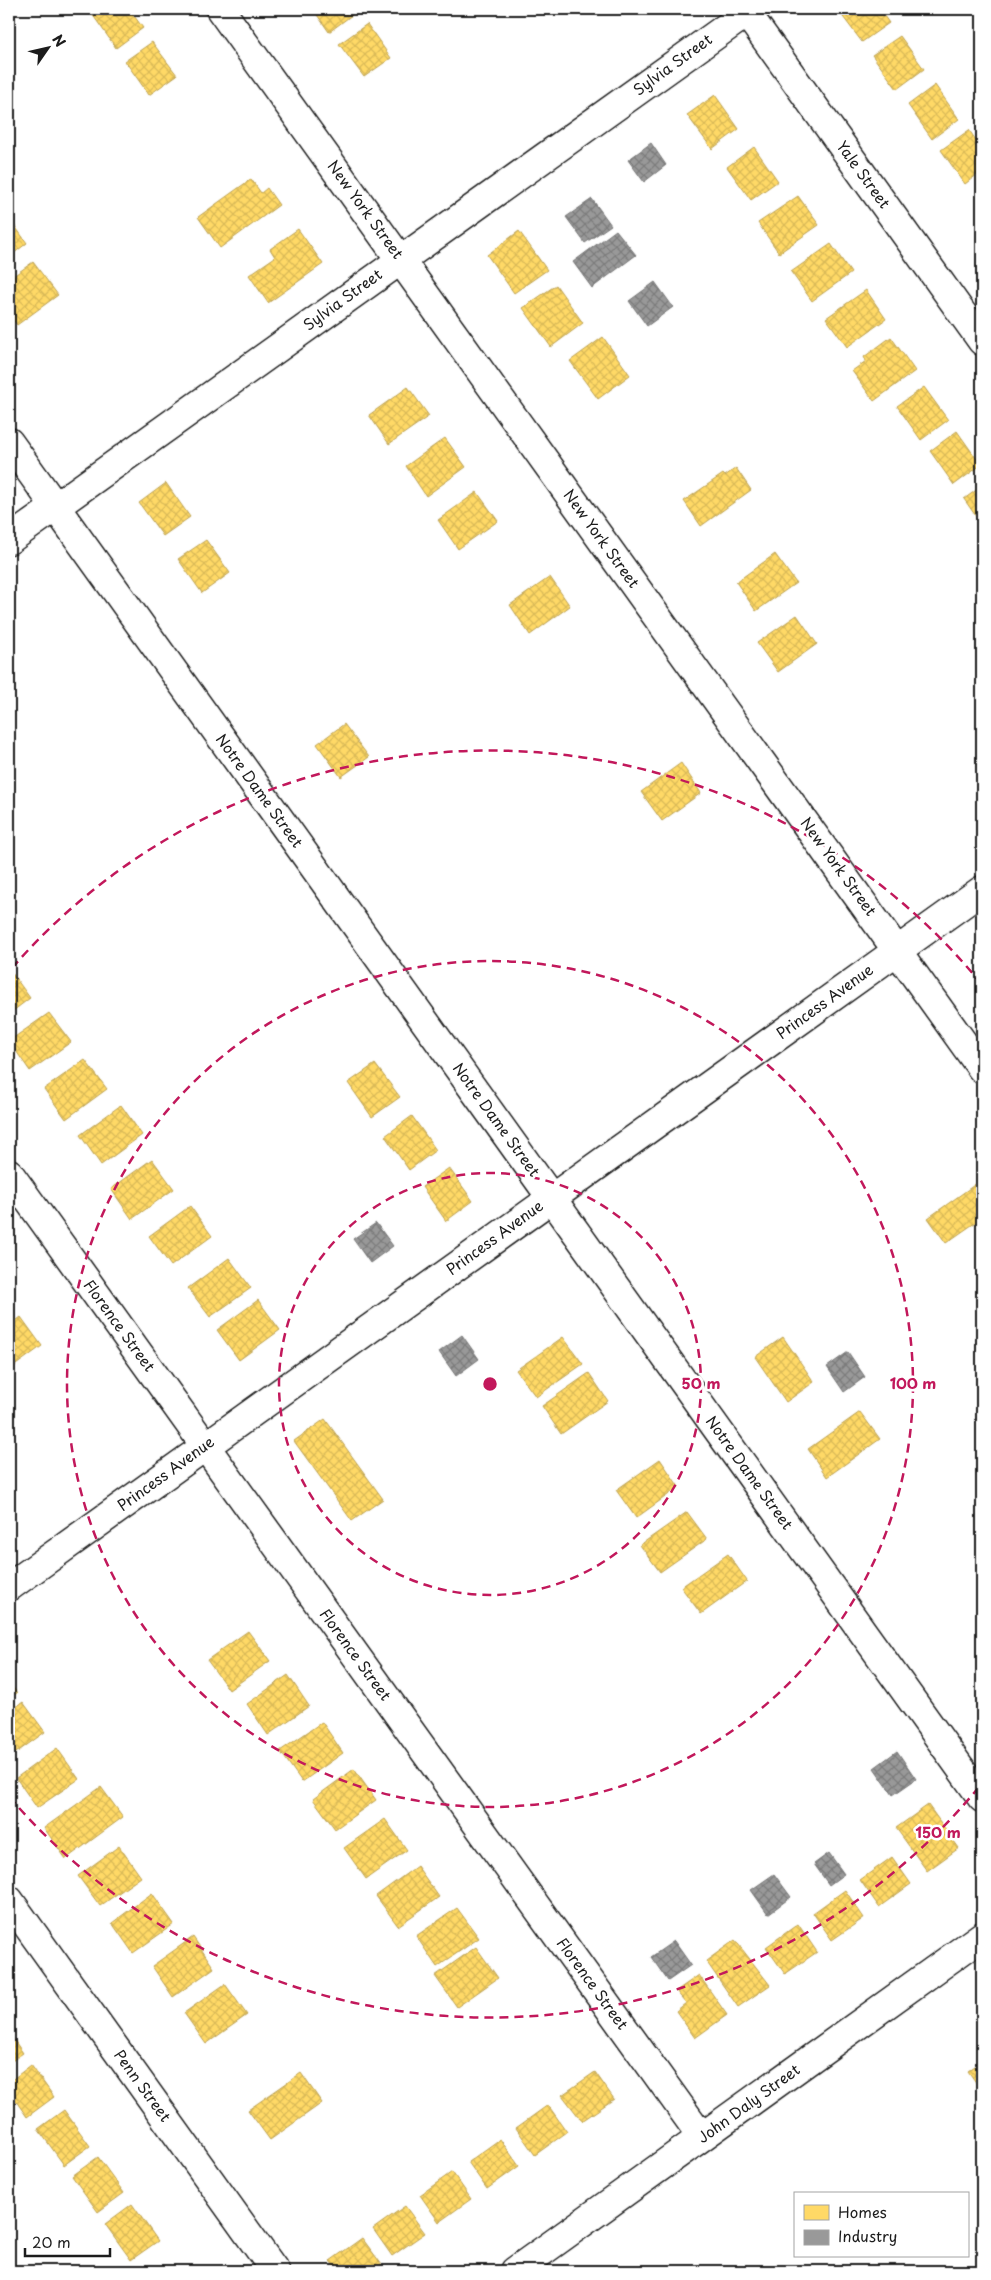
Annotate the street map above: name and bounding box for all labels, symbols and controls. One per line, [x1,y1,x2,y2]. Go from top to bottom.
north arrow [22,22,72,72]
street label: Sylvia Street [628,27,716,100]
text: N [47,30,71,51]
street label: Yale Street [832,136,897,213]
street label: New York Street [323,155,410,263]
street label: Sylvia Street [298,262,386,335]
street label: New York Street [559,484,646,592]
street label: Notre Dame Street [211,728,309,852]
street label: New York Street [796,812,883,920]
street label: Princess Avenue [771,958,877,1044]
street label: Notre Dame Street [448,1057,546,1181]
street label: Princess Avenue [441,1194,547,1280]
street label: Florence Street [79,1274,162,1376]
text: 50 m [682,1371,720,1394]
text: 100 m [890,1371,936,1394]
centre of rings [481,1375,499,1393]
street label: Notre Dame Street [701,1410,799,1534]
street label: Princess Avenue [112,1430,218,1516]
street label: Florence Street [315,1603,398,1705]
text: 150 m [915,1820,961,1843]
street label: Florence Street [552,1932,635,2034]
street label: Penn Street [109,2044,177,2126]
street label: John Daly Street [692,2058,804,2148]
legend [794,2192,968,2258]
text: Homes [838,2200,887,2223]
text: Industry [838,2224,897,2247]
scale bar [25,2225,110,2257]
text: 20 m [32,2230,71,2253]

